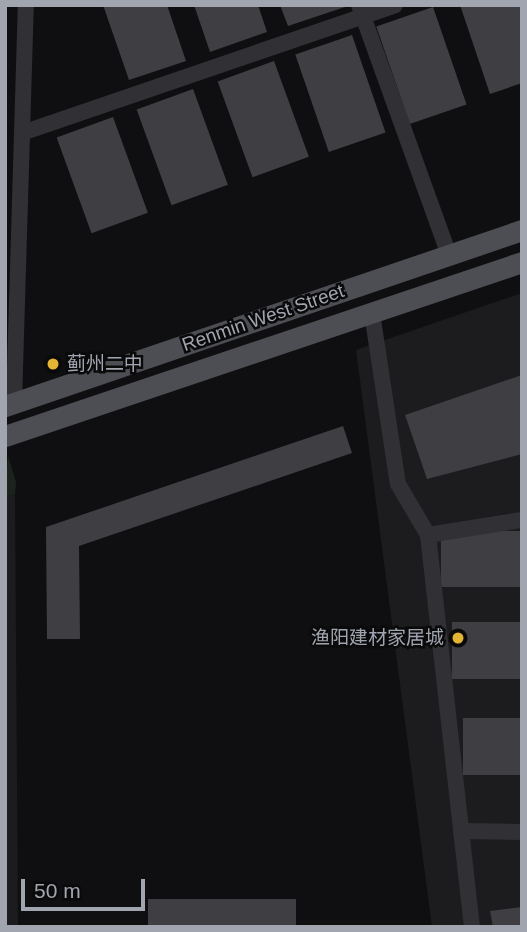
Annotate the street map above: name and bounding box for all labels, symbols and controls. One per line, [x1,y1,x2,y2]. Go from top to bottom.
street label: Renmin West Street [179,280,347,356]
place label: 蓟州二中 [67,353,143,375]
marker: 蓟州二中 [45,356,61,372]
place label: 渔阳建材家居城 [311,627,444,649]
marker: 渔阳建材家居城 [450,630,466,646]
scale bar [24,866,149,910]
text: 50 m [34,879,81,902]

